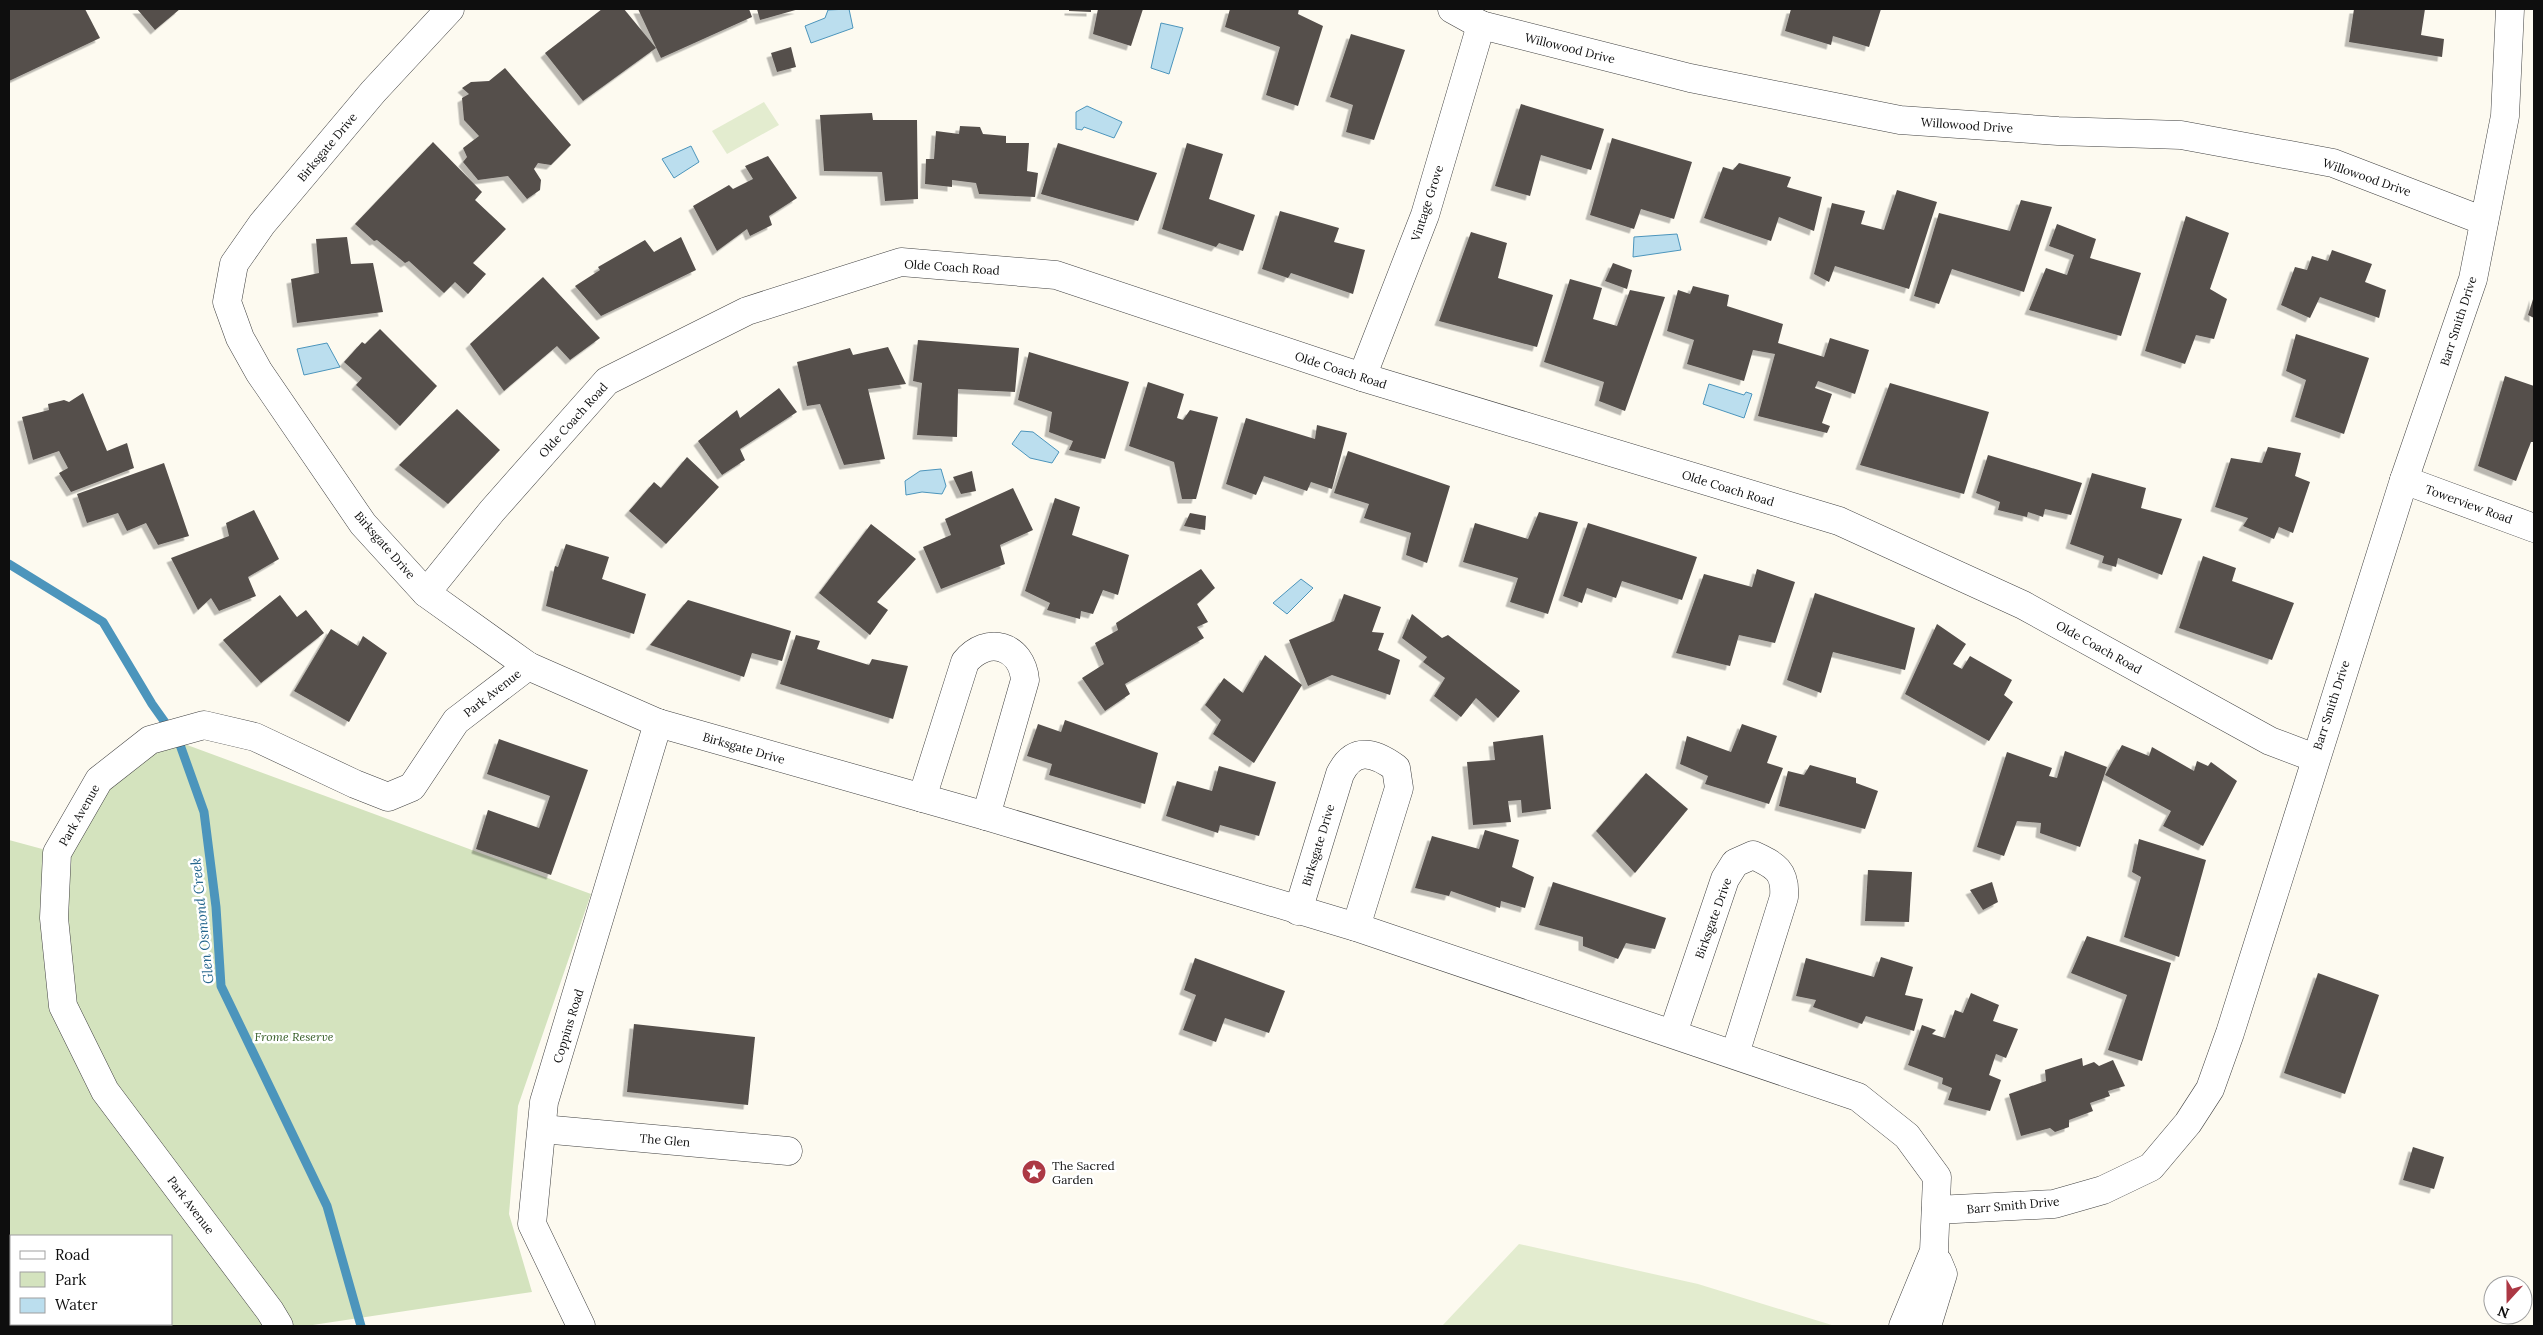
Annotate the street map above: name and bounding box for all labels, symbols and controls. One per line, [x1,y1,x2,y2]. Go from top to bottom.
street label: Willowood Drive [1523,30,1617,67]
street label: Birksgate Drive [294,109,360,184]
street label: Willowood Drive [1920,114,2014,136]
street label: Willowood Drive [2321,155,2414,199]
street label: Vintage Grove [1407,163,1446,244]
street label: Olde Coach Road [904,256,1000,278]
street label: Barr Smith Drive [2436,274,2480,368]
street label: Olde Coach Road [1293,348,1389,392]
street label: Olde Coach Road [535,379,611,461]
street label: Olde Coach Road [1680,467,1776,509]
street label: Towerview Road [2423,481,2515,527]
street label: Birksgate Drive [351,508,419,582]
street label: Olde Coach Road [2053,617,2145,677]
street label: Barr Smith Drive [2309,658,2353,752]
street label: Park Avenue [460,666,524,720]
street label: Birksgate Drive [701,729,787,767]
street label: Park Avenue [55,781,103,849]
street label: Birksgate Drive [1298,802,1338,888]
water label: Glen Osmond Creek [186,857,218,985]
street label: Birksgate Drive [1691,875,1735,960]
street label: Coppins Road [550,987,586,1065]
park label: Frome Reserve [255,1029,334,1044]
street label: The Glen [639,1130,691,1150]
place label: The Sacred Garden [1052,1158,1115,1187]
place icon: The Sacred Garden [1021,1159,1047,1185]
street label: Park Avenue [164,1173,218,1237]
street label: Barr Smith Drive [1966,1193,2061,1217]
legend [10,1235,172,1325]
text: Road [55,1245,90,1264]
text: Park [55,1270,86,1289]
north arrow [2483,1275,2533,1325]
text: Water [55,1295,98,1314]
text: N [2495,1302,2512,1322]

